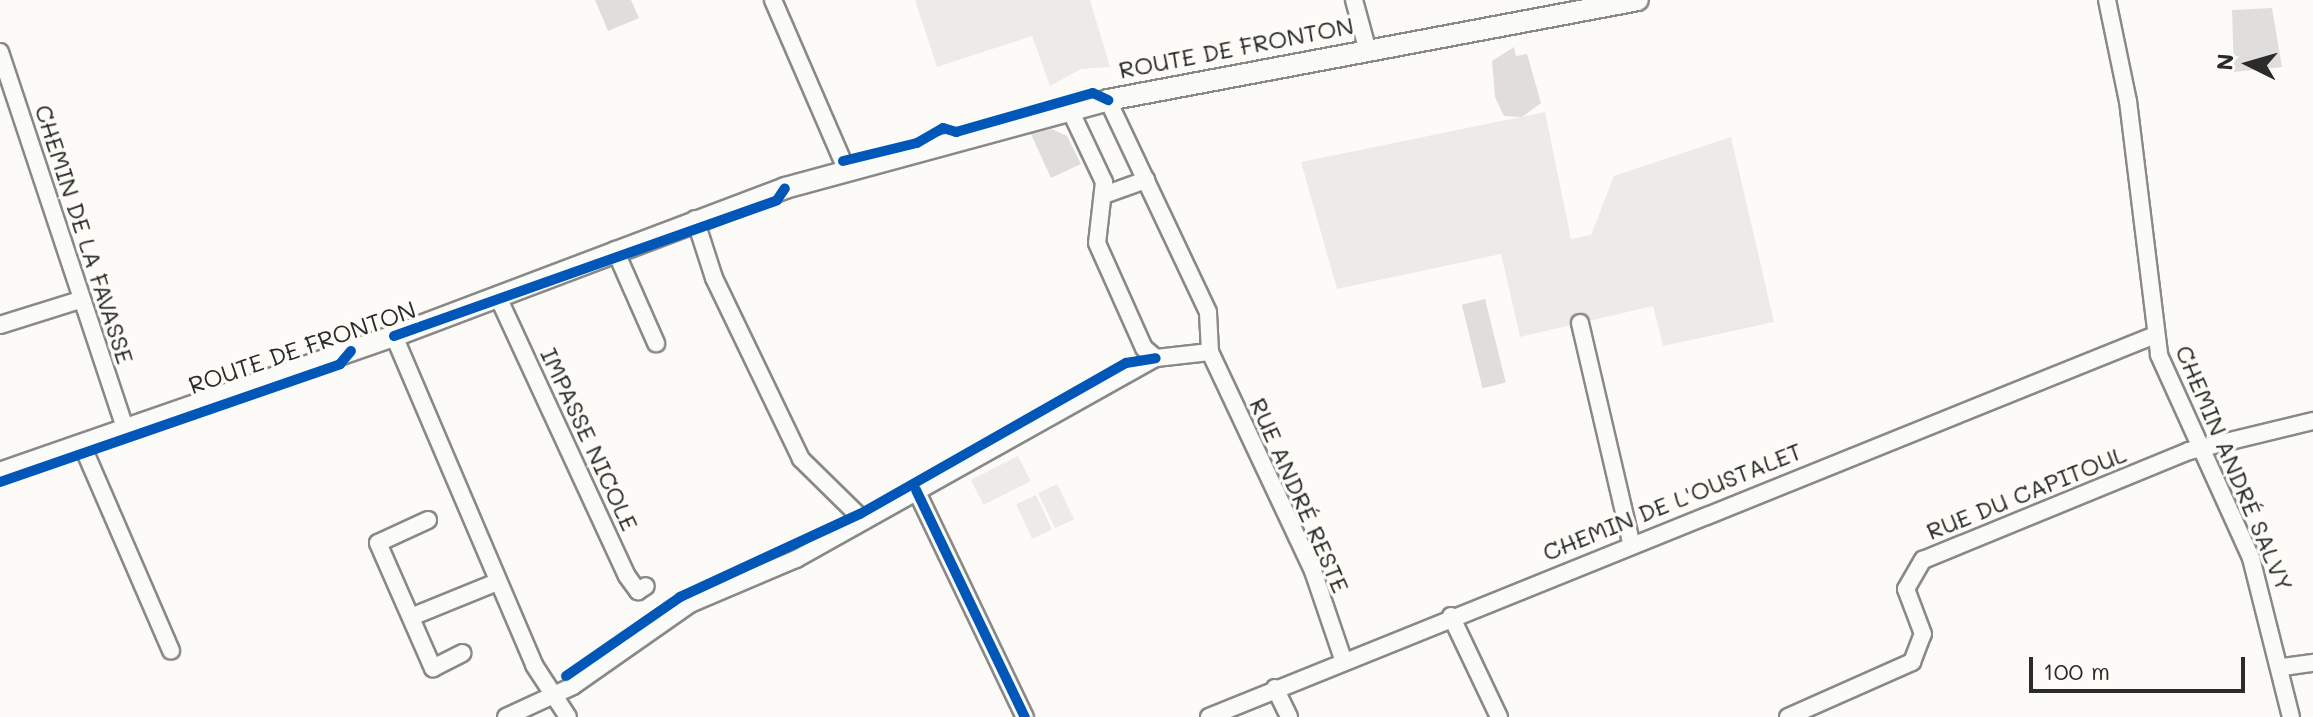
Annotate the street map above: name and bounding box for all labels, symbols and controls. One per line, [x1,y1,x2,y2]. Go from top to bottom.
street label: ROUTE DE FRONTON [1116,10,1356,84]
north arrow [2209,24,2289,104]
text: N [2209,52,2240,71]
street label: CHEMIN DE LA FAVASSE [29,101,141,367]
street label: ROUTE DE FRONTON [184,295,420,399]
street label: CHEMIN ANDRÉ SALVY [2170,341,2300,595]
street label: IMPASSE NICOLE [535,343,645,535]
street label: RUE ANDRÉ RESTE [1244,393,1356,597]
street label: CHEMIN DE L'OUSTALET [1538,436,1806,566]
street label: RUE DU CAPITOUL [1922,439,2130,545]
scale bar [2033,641,2249,691]
text: 100 m [2043,655,2110,686]

